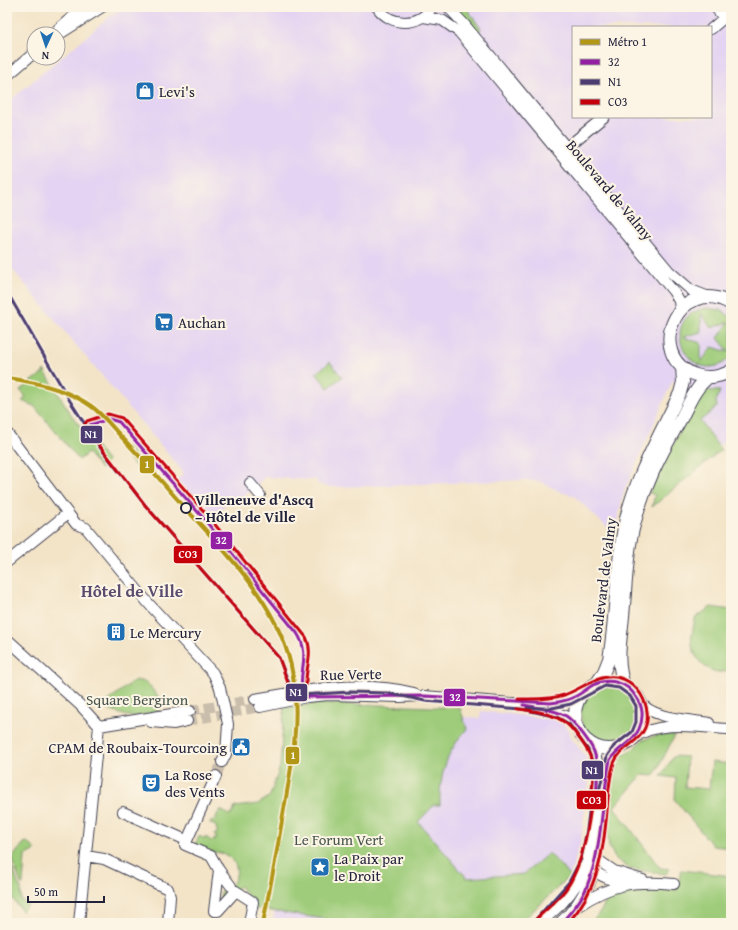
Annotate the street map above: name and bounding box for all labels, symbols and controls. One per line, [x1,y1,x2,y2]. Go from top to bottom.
north arrow [26,26,66,66]
legend [572,26,712,118]
text: Métro 1 [608,33,647,50]
text: N [41,48,50,64]
text: 32 [608,53,620,70]
text: N1 [608,73,622,90]
shop icon: Levi's [134,80,156,102]
place label: Levi's [159,81,195,102]
text: CO3 [608,93,628,110]
street label: Boulevard de Valmy [562,135,659,245]
supermarket icon: Auchan [153,311,175,333]
place label: Auchan [178,312,226,333]
line badge: N1 [80,425,103,444]
text: N1 [84,426,98,442]
line badge: 1 [139,455,155,474]
text: 1 [144,456,150,472]
place label: Villeneuve d'Ascq – Hôtel de Ville [195,489,314,527]
marker: Villeneuve d'Ascq – Hôtel de Ville [180,502,192,514]
street label: Boulevard de Valmy [585,516,621,644]
line badge: 32 [210,531,233,550]
text: 32 [215,532,227,548]
line badge: CO3 [173,545,203,564]
text: CO3 [179,546,198,562]
district label: Hôtel de Ville [81,578,183,603]
building icon: Le Mercury [105,621,127,643]
place label: Le Mercury [130,622,202,643]
street label: Rue Verte [320,663,382,685]
line badge: N1 [285,683,308,702]
text: N1 [289,684,303,700]
line badge: 32 [443,688,466,707]
park label: Square Bergiron [86,689,189,710]
text: 32 [449,689,461,705]
public building icon: CPAM de Roubaix-Tourcoing [230,736,252,758]
place label: CPAM de Roubaix-Tourcoing [48,737,228,758]
line badge: 1 [285,746,300,765]
text: 1 [290,747,296,763]
line badge: N1 [581,760,604,780]
text: N1 [585,762,599,778]
place label: La Rose des Vents [165,764,225,802]
theatre icon: La Rose des Vents [140,772,162,794]
line badge: CO3 [576,790,607,810]
text: CO3 [583,792,602,808]
park label: Le Forum Vert [294,829,384,850]
place label: La Paix par le Droit [334,848,403,886]
place icon: La Paix par le Droit [309,856,331,878]
scale bar [28,878,104,904]
text: 50 m [34,883,58,900]

